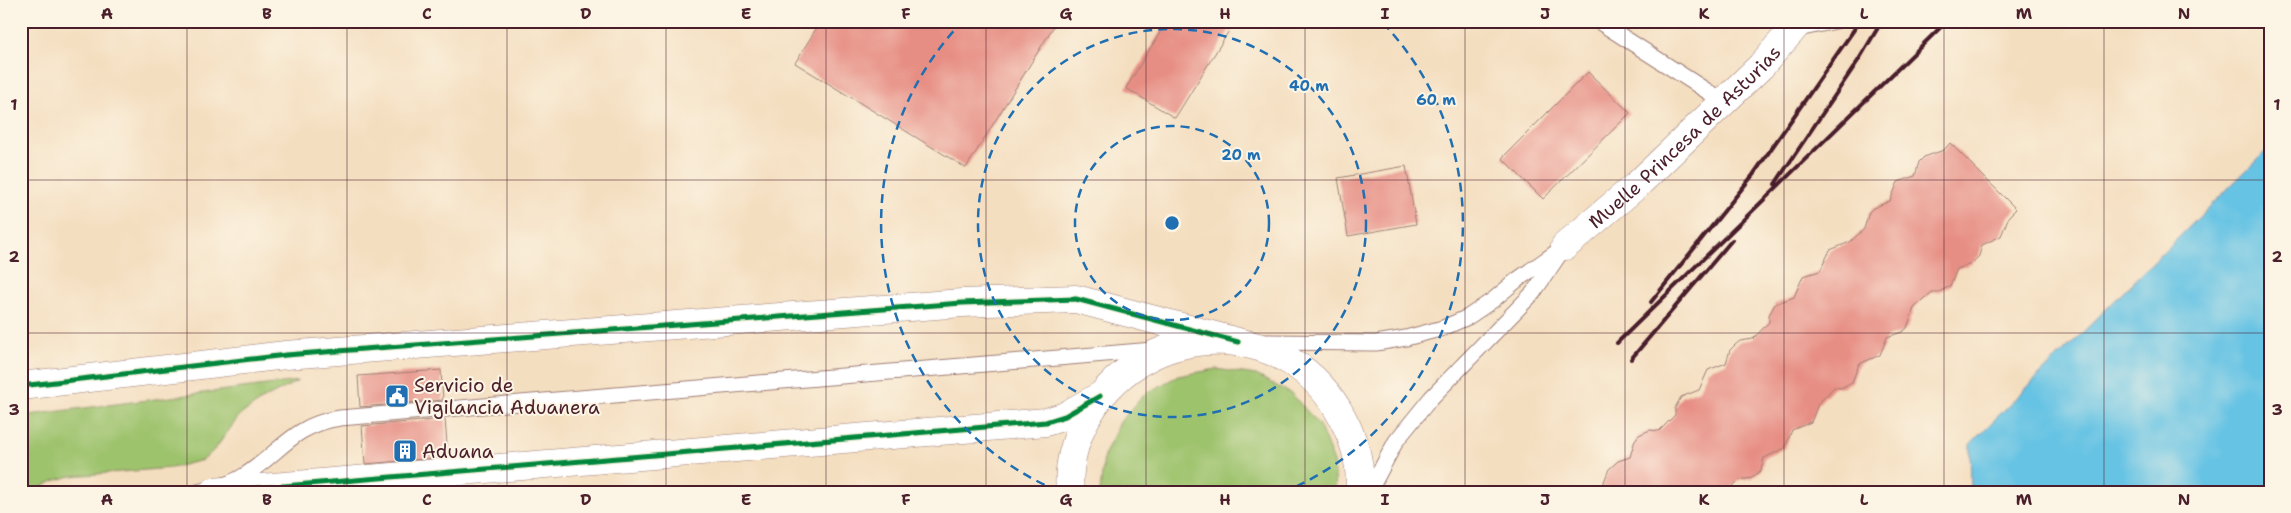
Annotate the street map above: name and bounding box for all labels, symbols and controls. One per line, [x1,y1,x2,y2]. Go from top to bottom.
text: A [101,3,113,24]
text: B [262,3,272,24]
text: C [422,3,432,24]
text: D [580,3,592,24]
text: E [741,3,751,24]
text: F [901,3,911,24]
text: G [1060,3,1073,24]
text: H [1219,3,1231,24]
text: I [1381,3,1390,24]
text: J [1540,3,1550,24]
text: K [1699,3,1710,24]
text: L [1860,3,1869,24]
text: M [2016,3,2033,24]
text: N [2178,3,2190,24]
street label: Muelle Princesa de Asturias [1583,40,1786,234]
text: 40 m [1289,76,1329,96]
text: 60 m [1416,90,1456,110]
text: 1 [10,94,18,115]
text: 1 [2273,94,2281,115]
text: 20 m [1221,145,1261,165]
centre of rings [1163,214,1181,232]
text: 2 [8,246,20,267]
text: 2 [2271,246,2283,267]
place label: Servicio de Vigilancia Aduanera [414,373,600,420]
public building icon: Servicio de Vigilancia Aduanera [384,383,410,409]
text: 3 [8,399,20,420]
text: 3 [2271,399,2283,420]
building icon: Aduana [392,438,418,464]
place label: Aduana [422,439,494,464]
text: A [101,489,113,510]
text: B [262,489,272,510]
text: C [422,489,432,510]
text: D [580,489,592,510]
text: E [741,489,751,510]
text: F [901,489,911,510]
text: G [1060,489,1073,510]
text: H [1219,489,1231,510]
text: I [1381,489,1390,510]
text: J [1540,489,1550,510]
text: K [1699,489,1710,510]
text: L [1860,489,1869,510]
text: M [2016,489,2033,510]
text: N [2178,489,2190,510]

